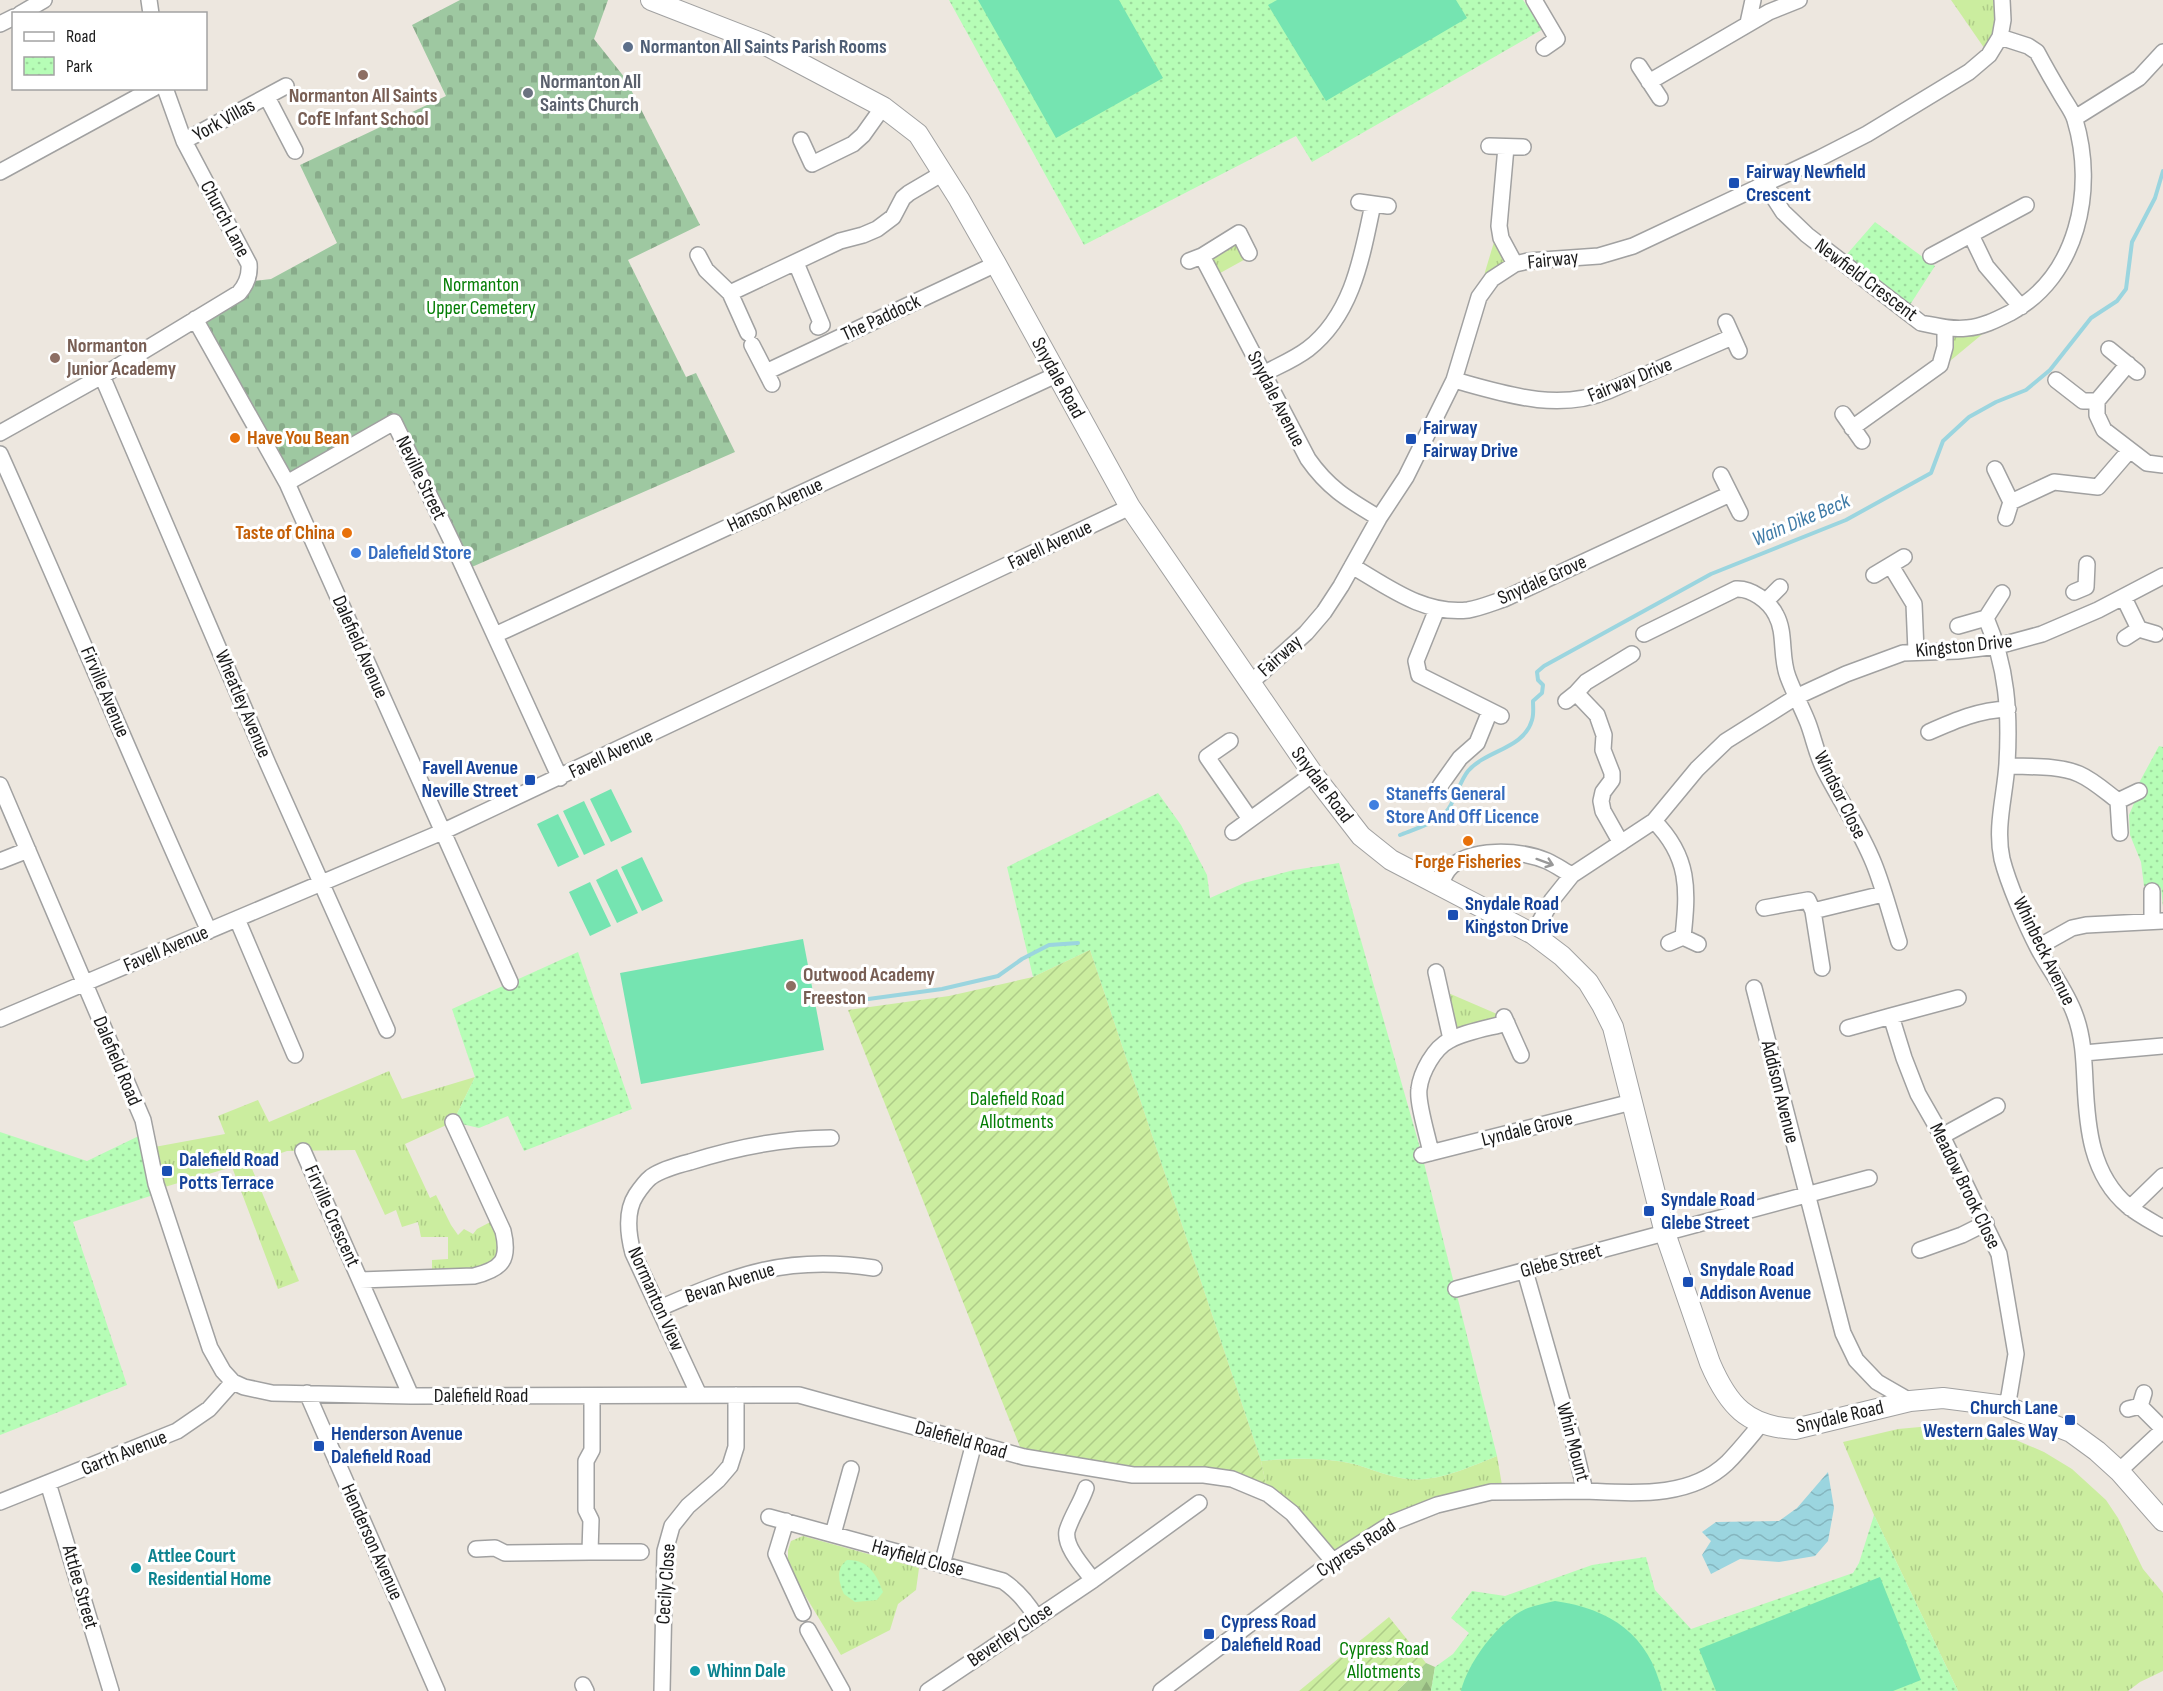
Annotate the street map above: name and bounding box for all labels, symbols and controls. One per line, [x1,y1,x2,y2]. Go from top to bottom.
legend [12,12,207,90]
text: Road [66,26,96,47]
place label: Normanton All Saints Parish Rooms [640,35,887,59]
marker: Normanton All Saints Parish Rooms [621,40,635,54]
text: Park [66,56,92,77]
marker: Normanton All Saints CofE Infant School [356,68,370,82]
place label: Normanton All Saints Church [540,70,641,117]
place label: Normanton All Saints CofE Infant School [289,84,438,131]
marker: Normanton All Saints Church [521,86,535,100]
street label: York Villas [189,93,259,147]
place label: Fairway Newfield Crescent [1746,160,1866,207]
marker: Fairway Newfield Crescent [1727,176,1741,190]
street label: Church Lane [195,177,255,261]
street label: Newfield Crescent [1810,234,1922,326]
street label: Fairway [1526,245,1580,275]
park label: Normanton Upper Cemetery [426,273,536,320]
street label: The Paddock [838,289,925,347]
street label: Snydale Road [1026,333,1090,423]
place label: Normanton Junior Academy [66,334,177,381]
street label: Snydale Avenue [1242,347,1310,451]
marker: Normanton Junior Academy [48,351,62,365]
street label: Fairway Drive [1584,352,1676,408]
place label: Fairway Fairway Drive [1423,416,1518,463]
place label: Have You Bean [247,426,349,450]
marker: Have You Bean [228,431,242,445]
street label: Neville Street [390,432,452,524]
marker: Fairway Fairway Drive [1404,432,1418,446]
street label: Hanson Avenue [723,472,827,538]
water label: Wain Dike Beck [1748,488,1855,552]
street label: Favell Avenue [1004,515,1096,575]
place label: Taste of China [235,521,335,545]
marker: Taste of China [340,526,354,540]
place label: Dalefield Store [368,541,472,565]
marker: Dalefield Store [349,546,363,560]
street label: Snydale Grove [1494,550,1590,610]
street label: Dalefield Avenue [327,592,393,702]
street label: Kingston Drive [1914,629,2014,663]
street label: Fairway [1253,630,1307,682]
street label: Firville Avenue [75,643,135,741]
street label: Wheatley Avenue [210,646,276,762]
street label: Favell Avenue [565,724,657,784]
street label: Snydale Road [1286,742,1358,828]
street label: Windsor Close [1808,747,1872,843]
place label: Favell Avenue Neville Street [421,756,518,803]
marker: Favell Avenue Neville Street [523,773,537,787]
place label: Staneffs General Store And Off Licence [1386,782,1539,829]
marker: Staneffs General Store And Off Licence [1367,798,1381,812]
marker: Forge Fisheries [1461,834,1475,848]
place label: Forge Fisheries [1415,850,1521,874]
one-way arrow [1535,857,1553,868]
place label: Snydale Road Kingston Drive [1465,892,1568,939]
street label: Whinbeck Avenue [2007,893,2081,1009]
marker: Snydale Road Kingston Drive [1446,908,1460,922]
street label: Favell Avenue [120,920,212,978]
place label: Outwood Academy Freeston [803,963,936,1010]
marker: Outwood Academy Freeston [784,979,798,993]
street label: Dalefield Road [87,1013,147,1109]
street label: Addison Avenue [1755,1037,1804,1146]
park label: Dalefield Road Allotments [970,1087,1064,1134]
street label: Lyndale Grove [1479,1106,1575,1152]
street label: Meadow Brook Close [1924,1119,2006,1253]
place label: Dalefield Road Potts Terrace [179,1148,279,1195]
street label: Firville Crescent [299,1161,365,1271]
marker: Dalefield Road Potts Terrace [160,1164,174,1178]
place label: Syndale Road Glebe Street [1661,1188,1755,1235]
marker: Syndale Road Glebe Street [1642,1204,1656,1218]
street label: Glebe Street [1518,1239,1604,1283]
street label: Normanton View [622,1243,690,1355]
street label: Bevan Avenue [682,1257,778,1309]
place label: Snydale Road Addison Avenue [1699,1258,1811,1305]
marker: Snydale Road Addison Avenue [1681,1275,1695,1289]
street label: Dalefield Road [434,1384,528,1408]
street label: Snydale Road [1794,1395,1886,1439]
place label: Church Lane Western Gales Way [1923,1396,2059,1443]
street label: Whin Mount [1551,1400,1595,1484]
marker: Church Lane Western Gales Way [2063,1413,2077,1427]
street label: Dalefield Road [912,1415,1010,1465]
place label: Henderson Avenue Dalefield Road [331,1422,463,1469]
street label: Garth Avenue [78,1425,170,1481]
marker: Henderson Avenue Dalefield Road [312,1439,326,1453]
street label: Henderson Avenue [336,1480,408,1604]
street label: Cypress Road [1312,1513,1400,1583]
street label: Hayfield Close [869,1534,967,1582]
street label: Attlee Street [56,1541,103,1632]
street label: Cecily Close [651,1543,681,1625]
place label: Attlee Court Residential Home [147,1544,271,1591]
marker: Attlee Court Residential Home [129,1561,143,1575]
street label: Beverley Close [963,1598,1057,1672]
place label: Cypress Road Dalefield Road [1221,1610,1321,1657]
marker: Cypress Road Dalefield Road [1202,1627,1216,1641]
park label: Cypress Road Allotments [1339,1637,1429,1684]
place label: Whinn Dale [707,1659,786,1683]
marker: Whinn Dale [688,1664,702,1678]

